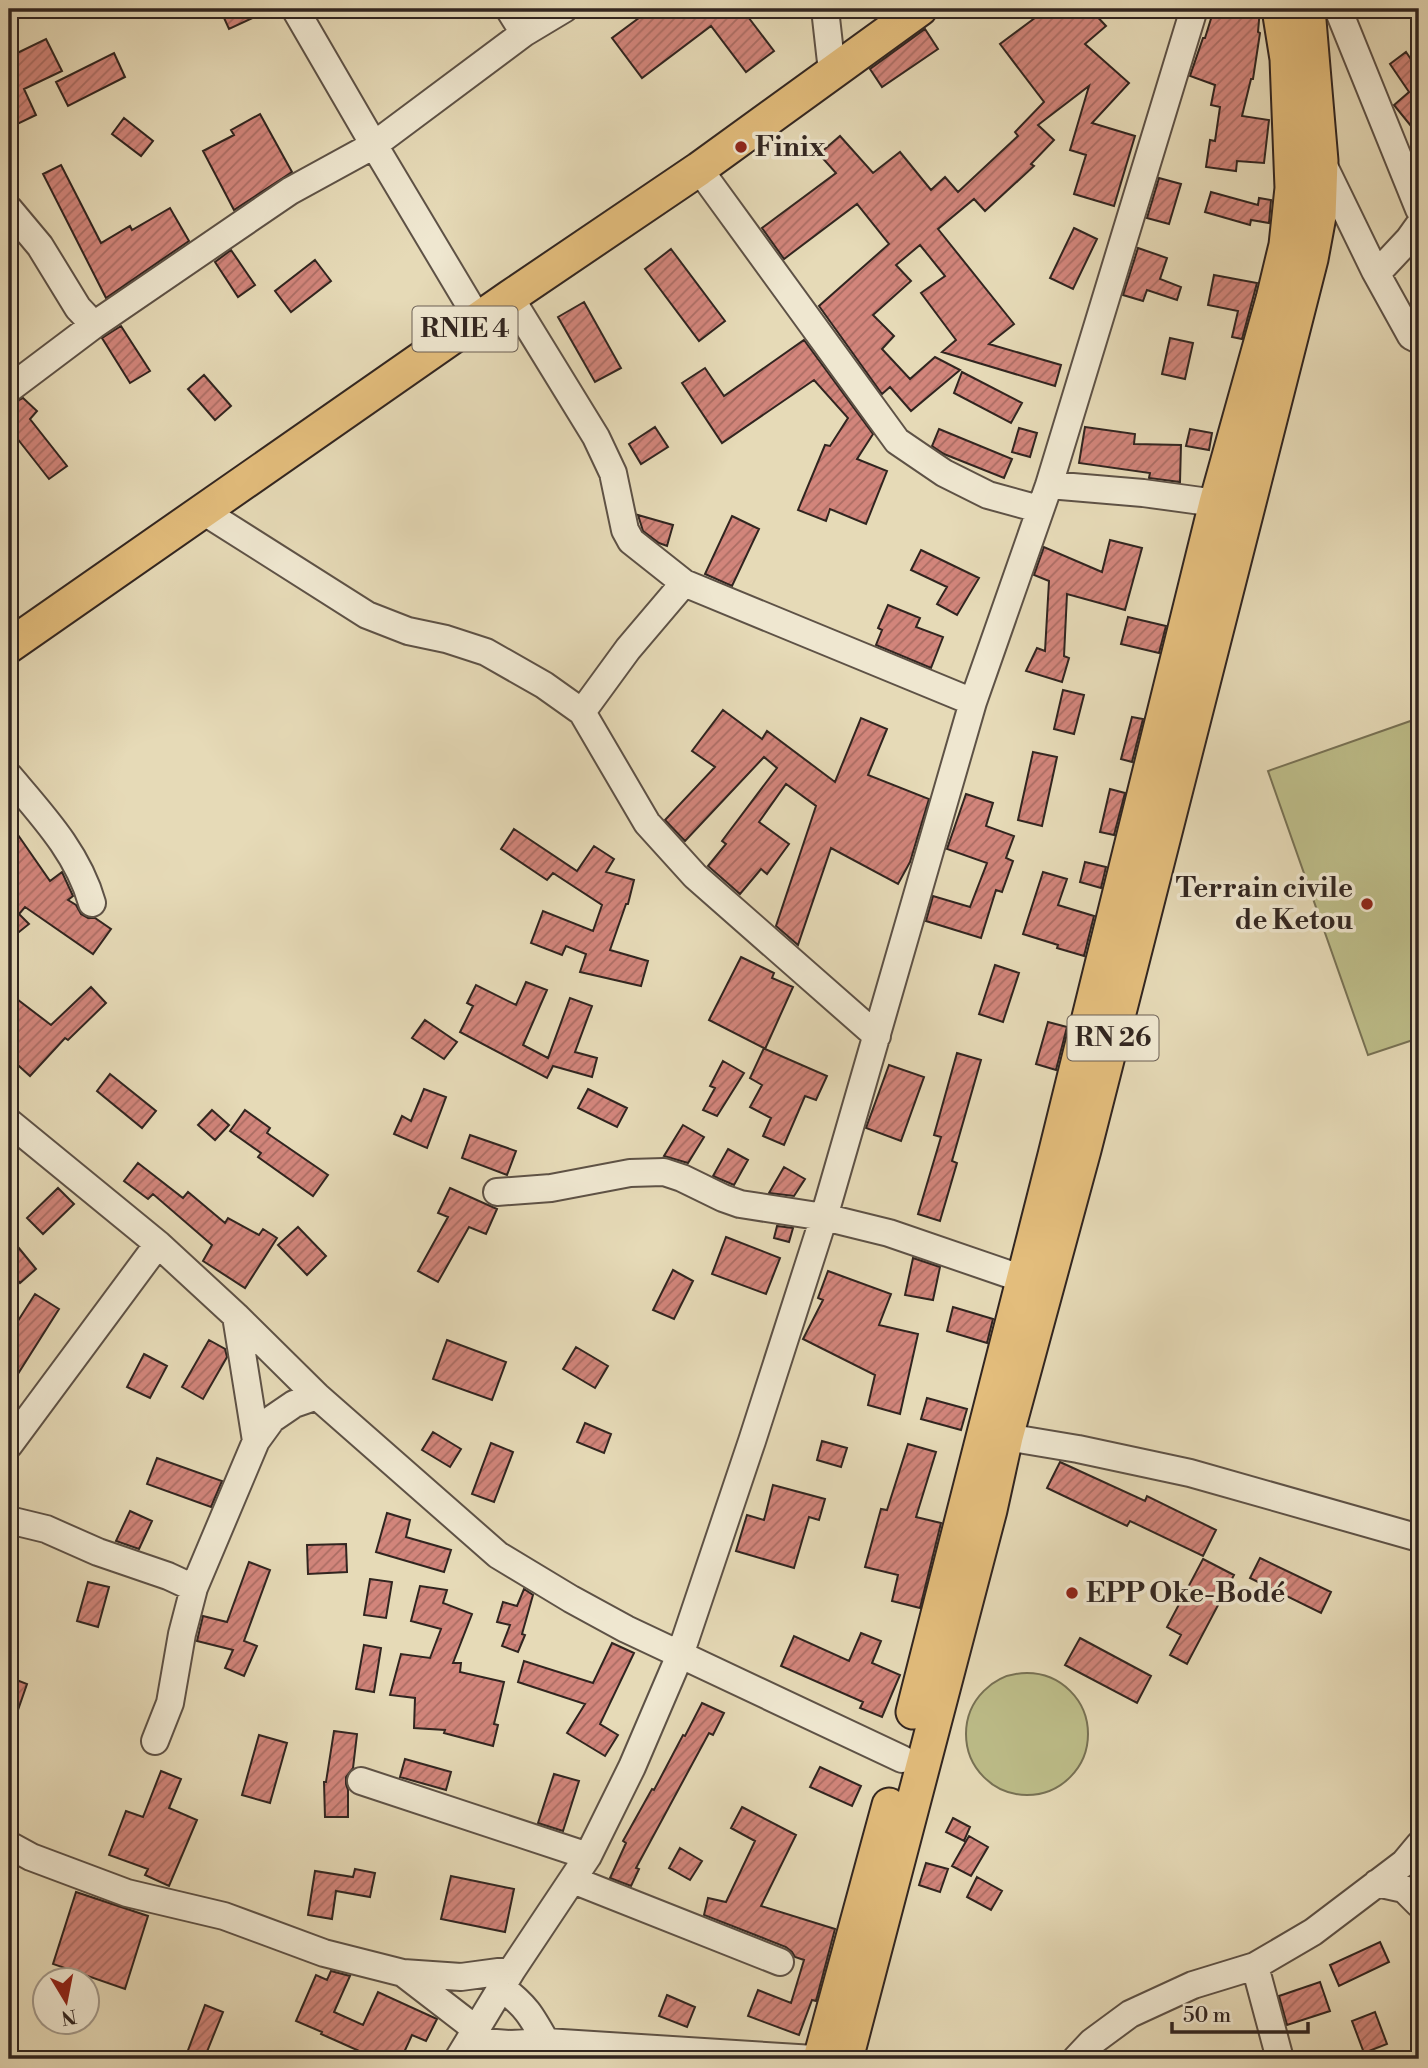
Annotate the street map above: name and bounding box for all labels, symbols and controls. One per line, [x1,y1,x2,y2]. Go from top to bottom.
place label: Finix [755,130,826,165]
marker: Finix [733,139,749,155]
road number: RNIE 4 [412,306,518,352]
place label: Terrain civile de Ketou [1176,871,1353,938]
marker: Terrain civile de Ketou [1359,896,1375,912]
road number: RN 26 [1068,1015,1158,1060]
place label: EPP Oke-Bodé [1086,1576,1285,1611]
marker: EPP Oke-Bodé [1064,1585,1080,1601]
north arrow [32,1966,102,2036]
scale bar [1172,1991,1309,2035]
text: 50 m [1183,2003,1231,2029]
text: N [59,2004,78,2030]

